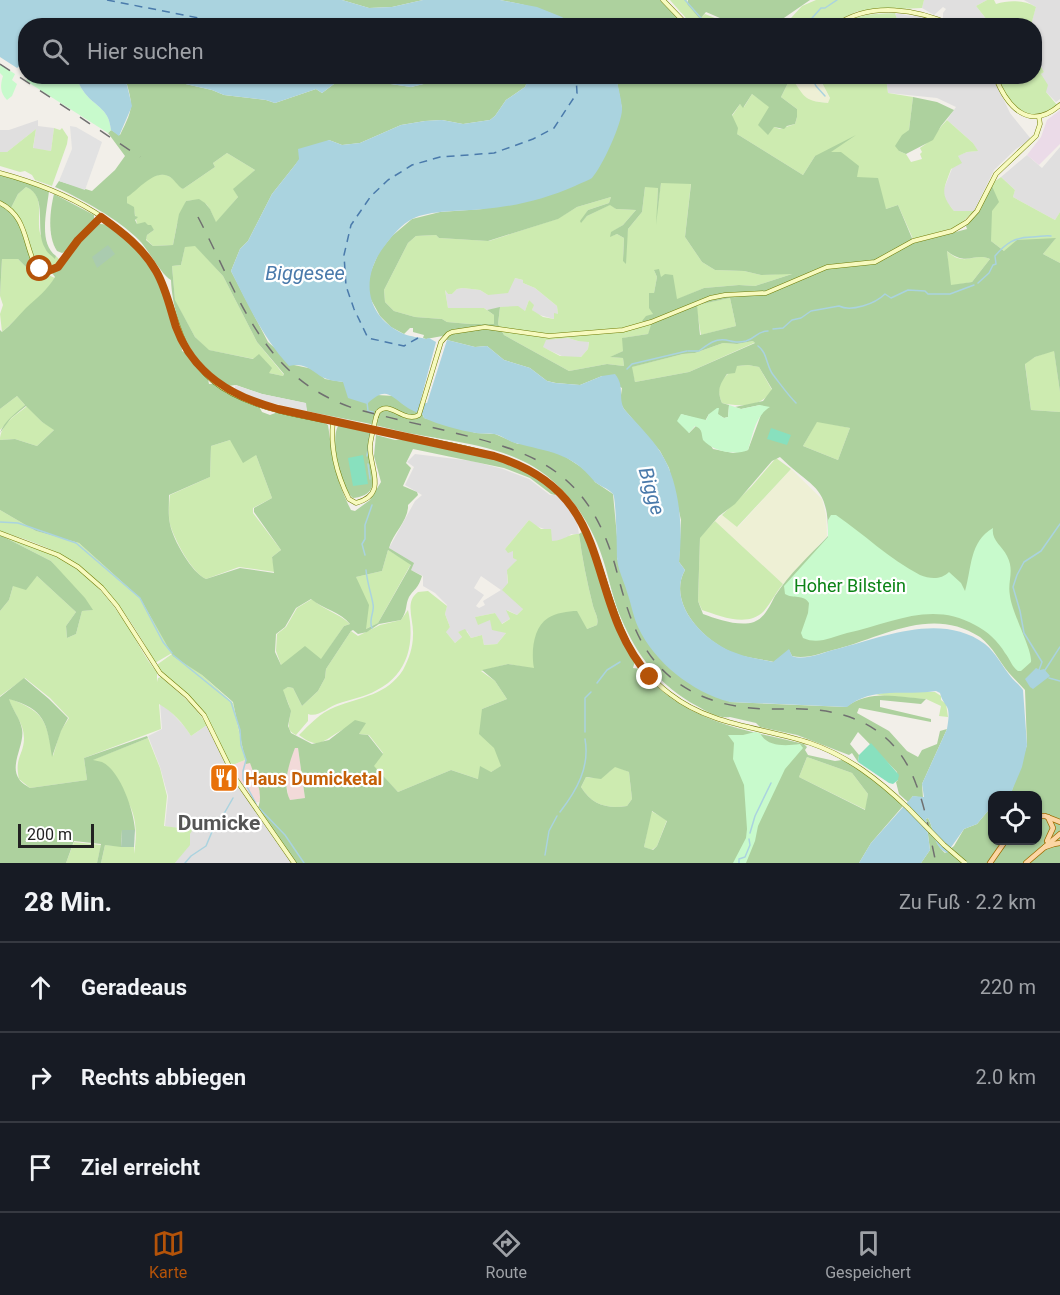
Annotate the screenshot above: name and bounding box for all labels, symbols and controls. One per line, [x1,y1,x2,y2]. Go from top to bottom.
search box [18,18,1042,84]
icon: search [39,35,72,68]
text: Hier suchen [87,39,204,64]
route start [26,255,52,281]
water label: Biggesee [265,261,345,285]
water label: Bigge [634,464,670,518]
park label: Hoher Bilstein [794,575,906,596]
route end [636,663,662,689]
restaurant icon: Haus Dumicketal [208,762,240,794]
place label: Haus Dumicketal [245,768,382,789]
map controls [988,791,1042,845]
button: locate [988,791,1042,845]
district label: Dumicke [178,811,260,835]
scale bar [18,821,94,848]
text: 200 m [27,825,72,844]
text: 28 Min. [24,887,112,917]
text: Zu Fuß · 2.2 km [899,890,1036,914]
icon: ahead [24,971,57,1004]
text: Geradeaus [81,975,187,1000]
text: 220 m [980,975,1036,999]
icon: right [24,1061,57,1094]
text: Rechts abbiegen [81,1065,246,1090]
text: 2.0 km [976,1065,1036,1089]
icon: arrive [24,1151,57,1184]
text: Ziel erreicht [81,1155,200,1180]
tab: Karte [149,1227,187,1282]
tab: Route [486,1227,527,1282]
tab: Gespeichert [825,1227,911,1282]

